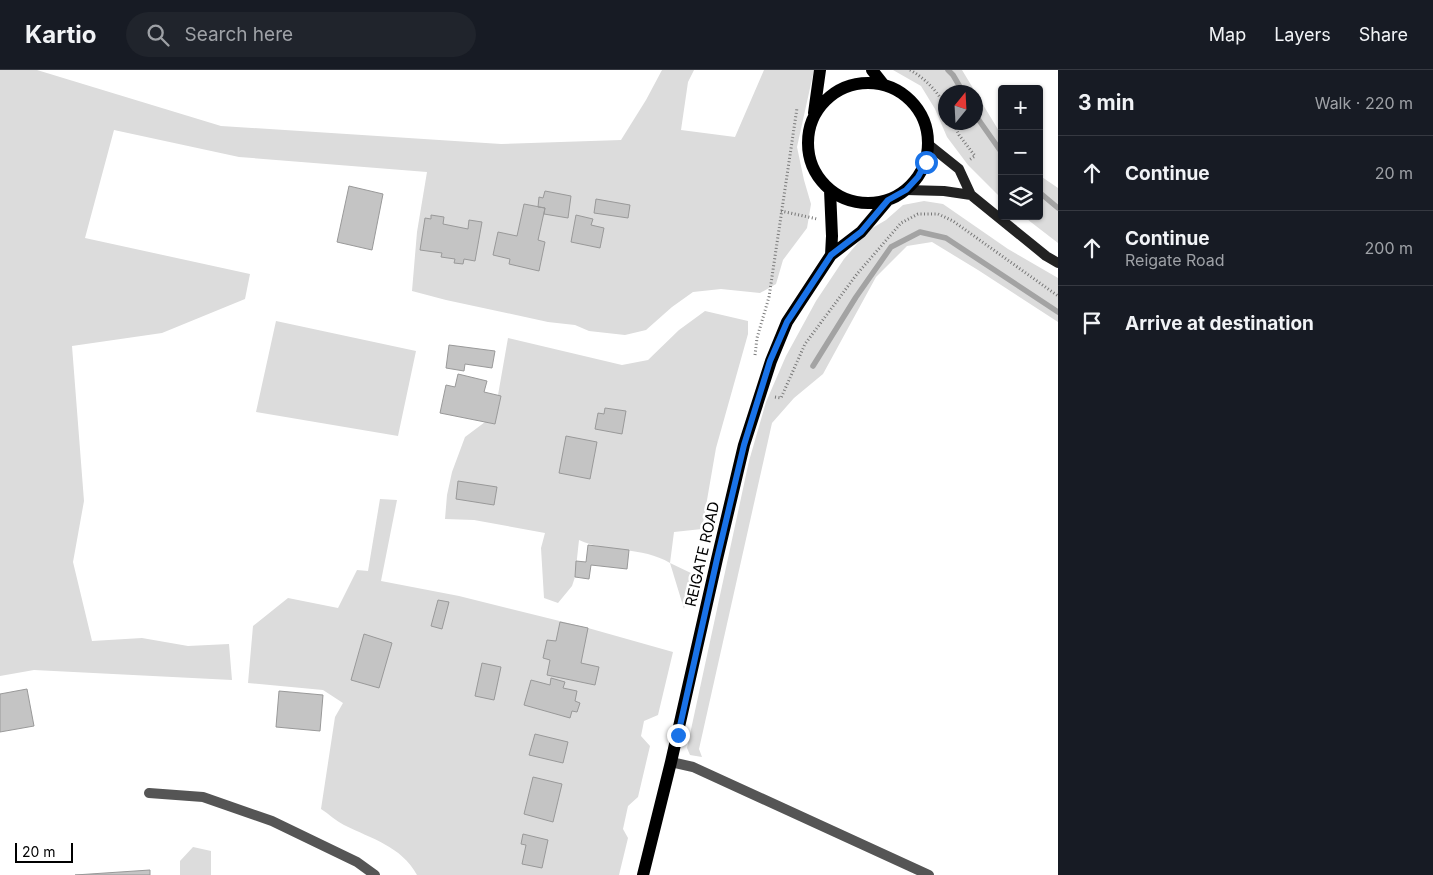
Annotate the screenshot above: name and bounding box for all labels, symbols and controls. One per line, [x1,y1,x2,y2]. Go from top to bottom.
search box [126,12,476,57]
text: Kartio [25,20,96,49]
icon: search [144,21,172,49]
text: Search here [184,23,293,46]
text: Map [1209,24,1246,45]
text: Layers [1274,24,1331,45]
text: Share [1359,24,1408,45]
north arrow [938,85,983,130]
map controls [998,85,1043,220]
button: + [998,85,1043,130]
text: 3 min [1078,90,1134,115]
text: Walk · 220 m [1315,93,1413,113]
button: − [998,130,1043,175]
route start [915,151,938,174]
icon: ahead [1078,159,1106,187]
text: Continue [1125,162,1210,185]
text: 20 m [1375,163,1413,183]
button: layers [998,175,1043,220]
text: Continue [1125,227,1210,250]
icon: ahead [1078,234,1106,262]
text: 200 m [1365,238,1413,258]
text: Reigate Road [1125,250,1225,270]
icon: arrive [1078,309,1106,337]
text: Arrive at destination [1125,312,1314,335]
street label: REIGATE ROAD [681,500,723,608]
route end [667,724,690,747]
scale bar [15,840,72,863]
text: 20 m [22,843,56,860]

